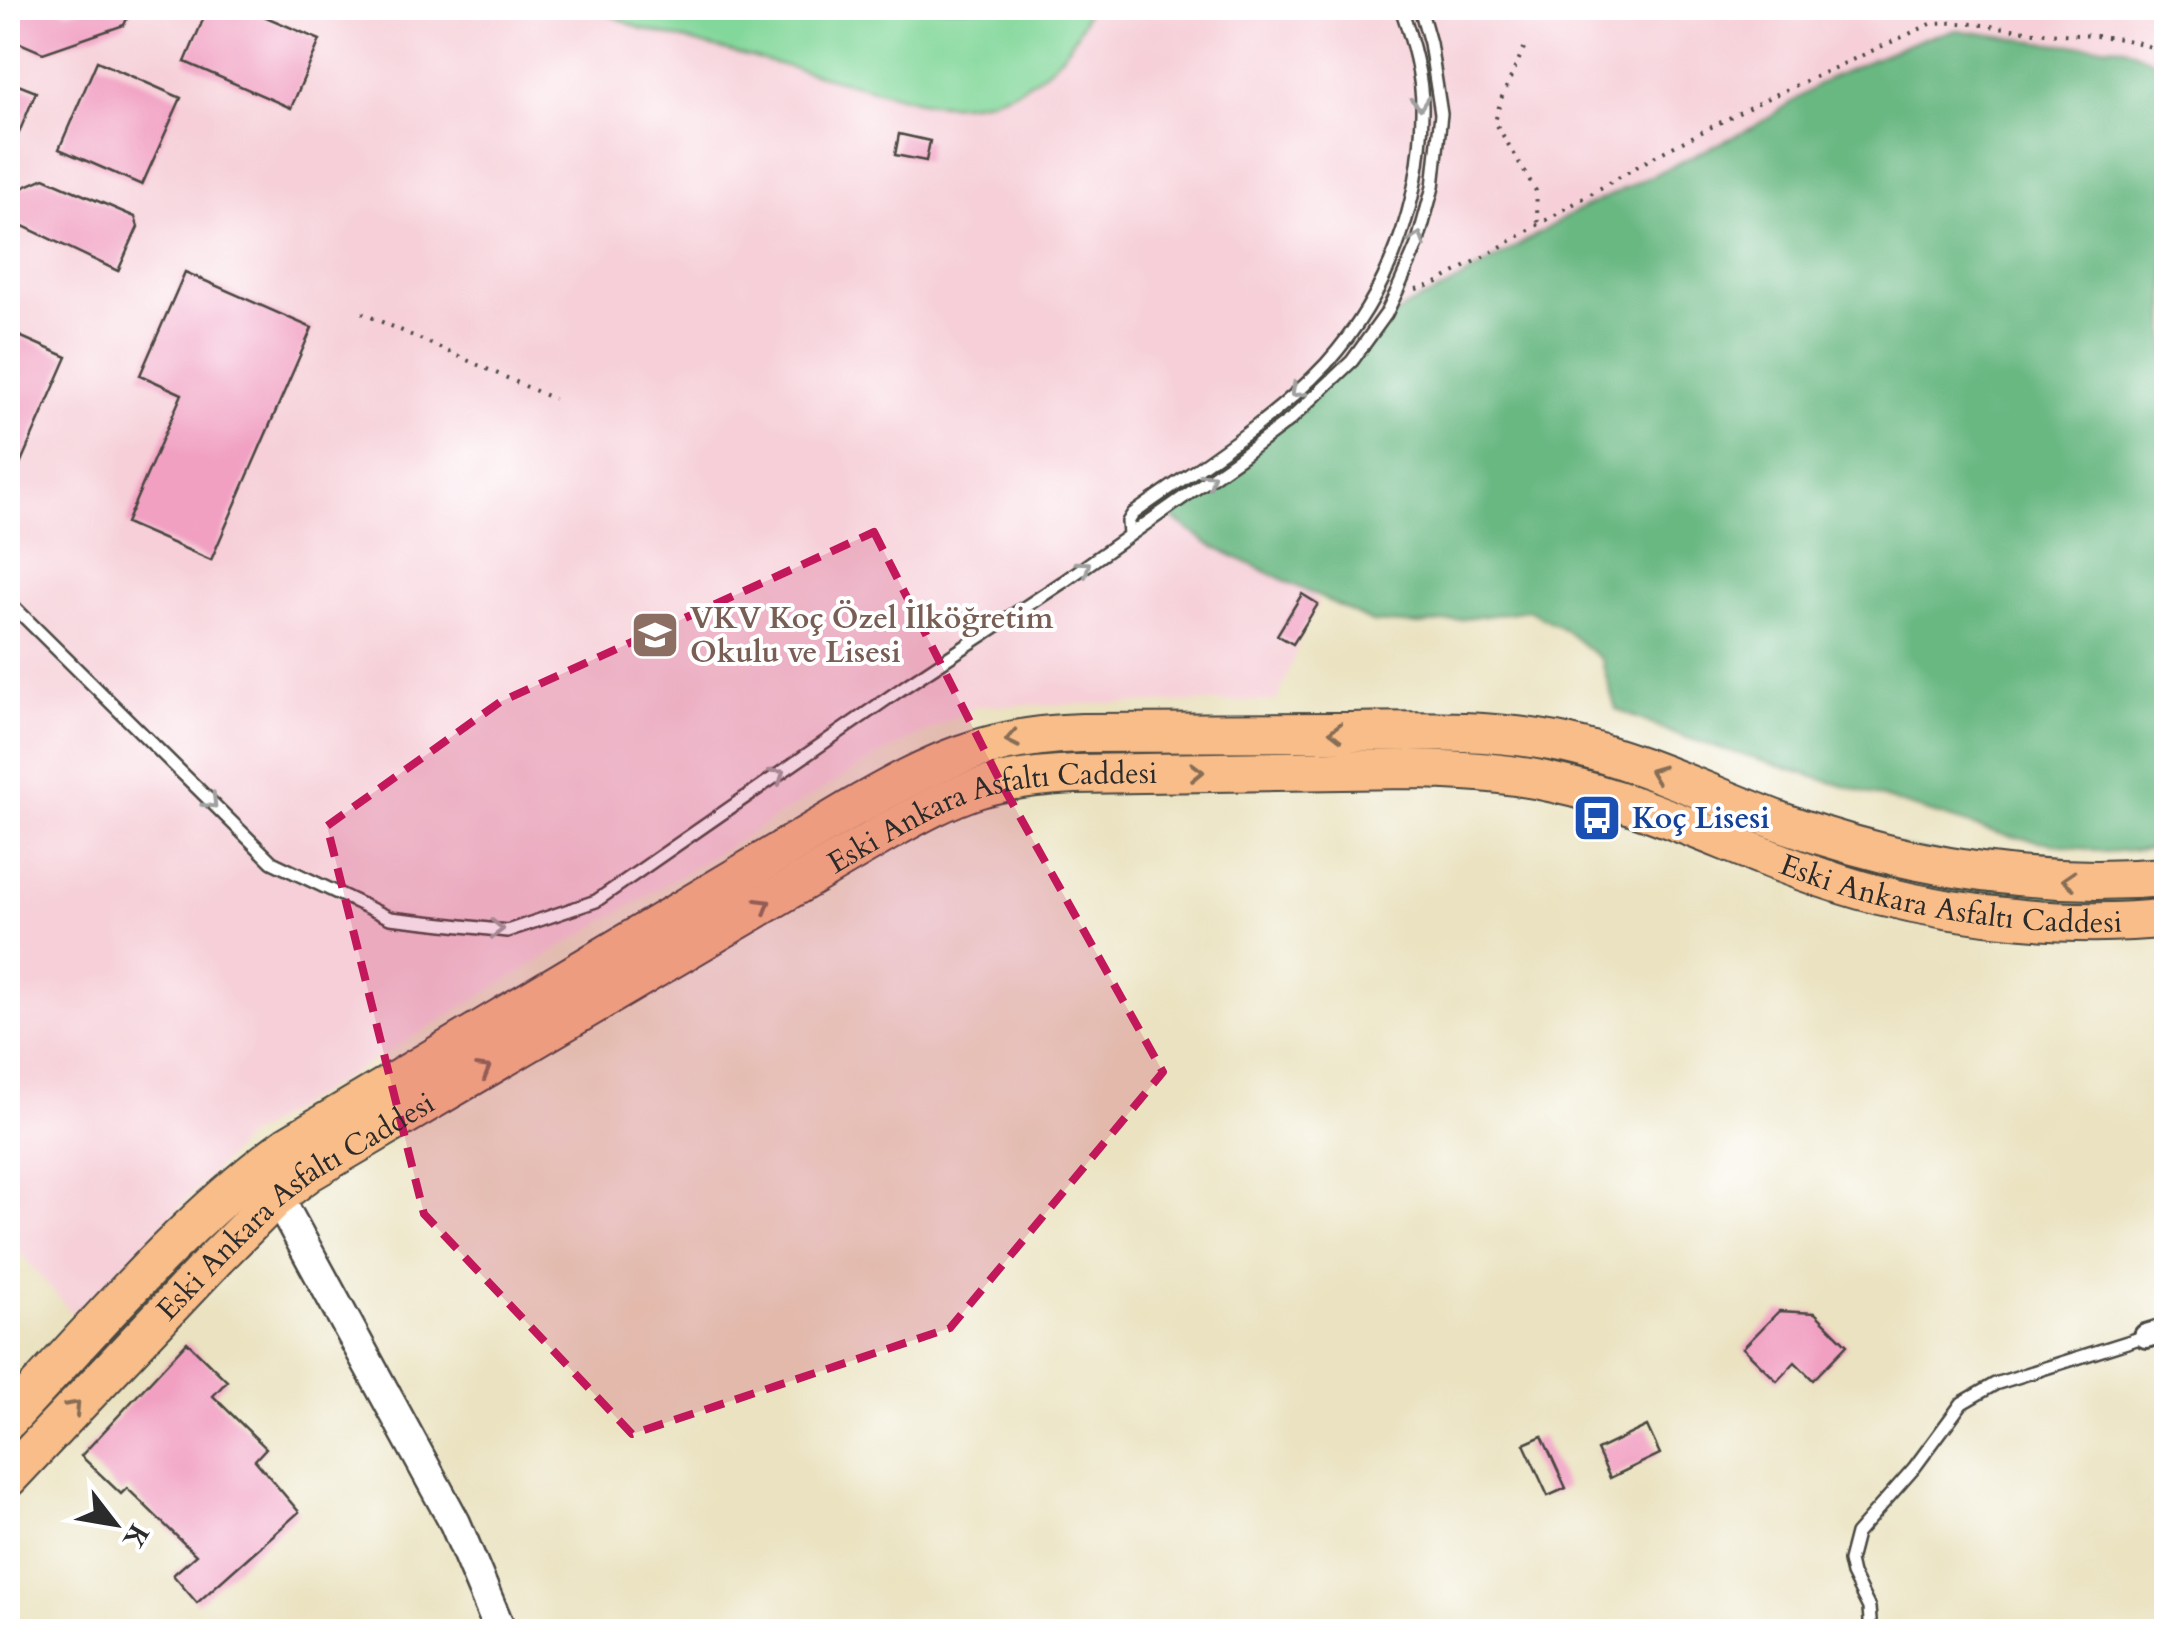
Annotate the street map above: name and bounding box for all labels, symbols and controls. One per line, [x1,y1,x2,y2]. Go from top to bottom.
one-way arrow [1409,95,1431,111]
one-way arrow [1407,231,1427,248]
one-way arrow [1290,379,1308,397]
one-way arrow [1198,473,1217,491]
one-way arrow [1073,562,1091,579]
place label: VKV Koç Özel İlköğretim Okulu ve Lisesi [690,598,1054,673]
school or university icon: VKV Koç Özel İlköğretim Okulu ve Lisesi [629,609,681,661]
one-way arrow [1328,721,1344,742]
one-way arrow [1003,728,1020,749]
street label: Eski Ankara Asfaltı Caddesi [820,753,1158,884]
one-way arrow [1190,761,1205,783]
one-way arrow [1648,765,1665,785]
one-way arrow [766,769,785,787]
one-way arrow [199,790,217,808]
bus stop icon: Koç Lisesi [1571,792,1623,844]
place label: Koç Lisesi [1632,798,1770,839]
street label: Eski Ankara Asfaltı Caddesi [1774,845,2123,943]
one-way arrow [2061,870,2077,891]
one-way arrow [753,898,771,917]
one-way arrow [490,918,506,939]
one-way arrow [473,1063,491,1082]
street label: Eski Ankara Asfaltı Caddesi [147,1083,442,1330]
one-way arrow [62,1400,80,1419]
north arrow [65,1474,165,1574]
text: K [113,1517,158,1556]

